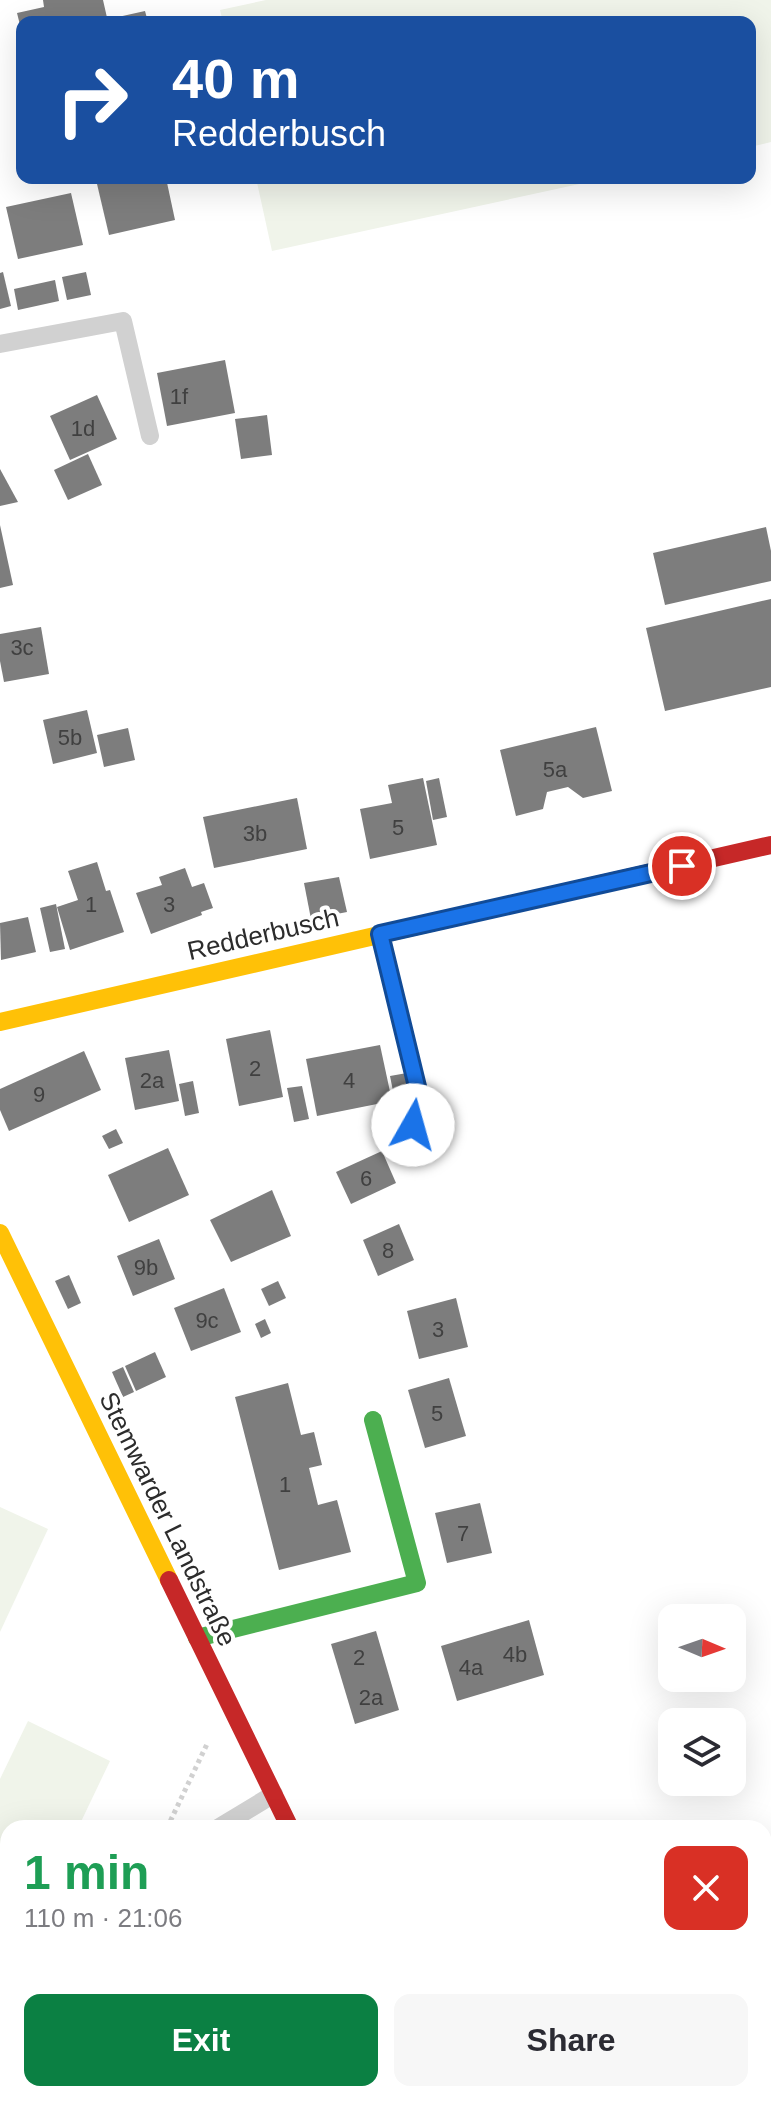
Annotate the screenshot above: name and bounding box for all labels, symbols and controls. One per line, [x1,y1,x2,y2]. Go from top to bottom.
text: 40 m [172,47,300,110]
icon: right [40,48,144,152]
text: Redderbusch [172,113,386,154]
house number: 1f [170,384,189,409]
house number: 1d [71,416,95,441]
house number: 3c [10,635,34,660]
house number: 5b [58,725,82,750]
house number: 5a [543,757,568,782]
house number: 5 [392,815,404,840]
house number: 3b [243,821,267,846]
pin [648,832,716,900]
icon: arrive [660,844,704,888]
house number: 1 [85,892,97,917]
house number: 3 [163,892,175,917]
street label: Redderbusch [184,902,342,966]
house number: 2 [249,1056,261,1081]
house number: 2a [140,1068,165,1093]
house number: 4 [343,1068,355,1093]
house number: 9 [33,1082,45,1107]
position arrow [371,1083,455,1167]
house number: 6 [360,1166,372,1191]
house number: 8 [382,1238,394,1263]
house number: 9b [134,1255,158,1280]
house number: 9c [195,1308,219,1333]
house number: 3 [432,1317,444,1342]
street label: Stemwarder Landstraße [93,1387,243,1651]
house number: 5 [431,1401,443,1426]
house number: 1 [279,1472,291,1497]
house number: 7 [457,1521,469,1546]
north arrow [658,1604,746,1692]
map controls [658,1604,746,1796]
house number: 4b [503,1642,527,1667]
house number: 2 [353,1645,365,1670]
house number: 4a [459,1655,484,1680]
house number: 2a [359,1685,384,1710]
button: layers [658,1708,746,1796]
text: 1 min [24,1846,149,1899]
button: close [664,1846,748,1930]
text: 110 m · 21:06 [24,1903,183,1933]
button: Exit [24,1994,378,2086]
button: Share [394,1994,748,2086]

